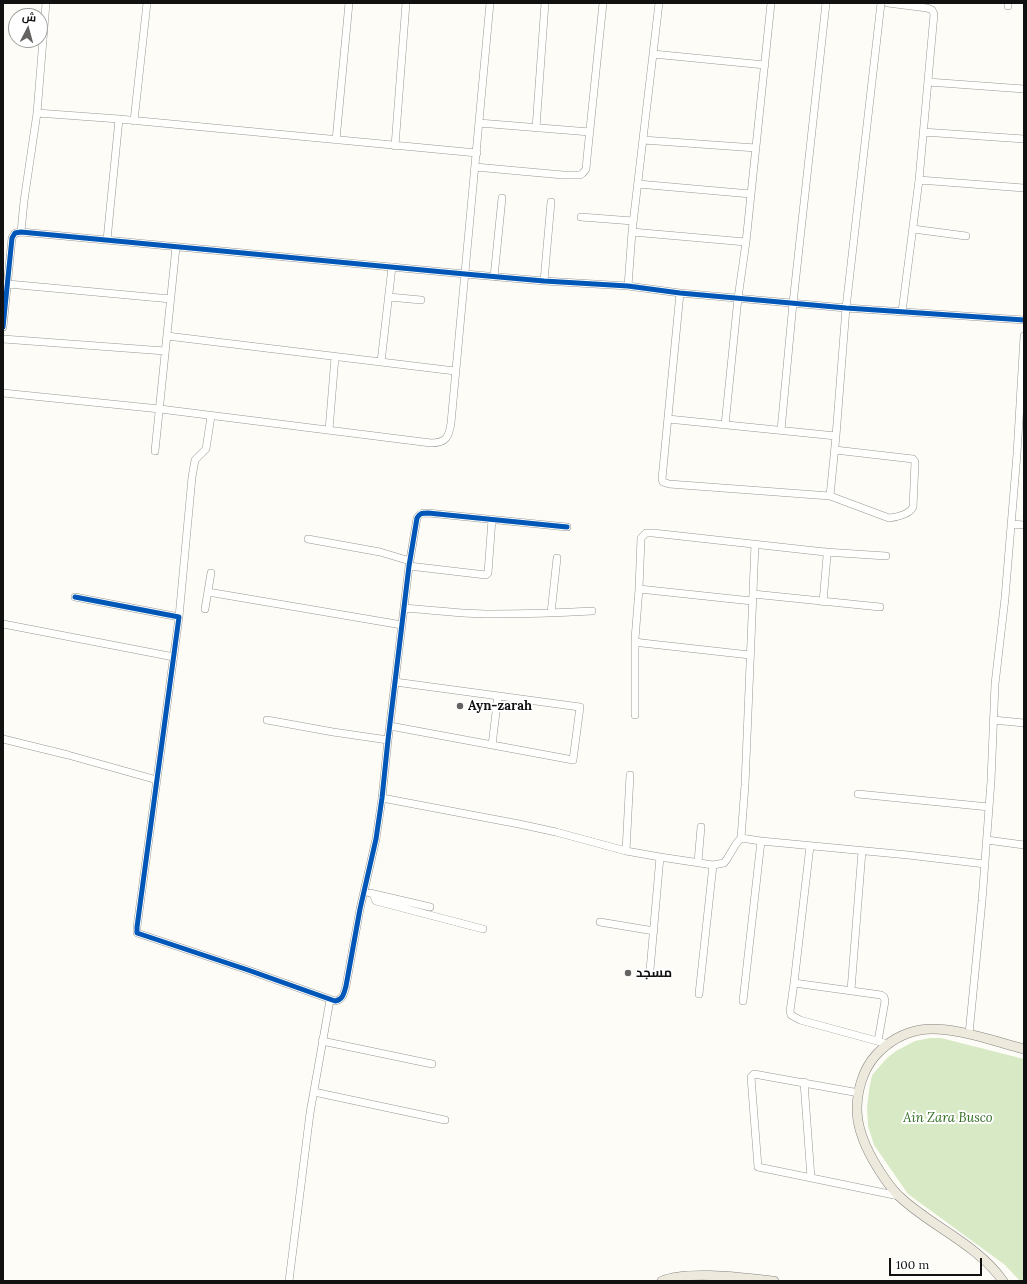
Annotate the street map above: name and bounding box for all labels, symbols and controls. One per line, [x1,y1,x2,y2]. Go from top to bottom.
north arrow [8,8,48,48]
text: ش [21,9,37,25]
place label: Ayn-zarah [468,698,532,714]
marker: Ayn-zarah [455,701,465,711]
place label: مسجد [636,965,672,981]
marker: مسجد [623,968,633,978]
park label: Ain Zara Busco [903,1110,993,1126]
scale bar [891,1250,984,1276]
text: 100 m [896,1257,929,1272]

